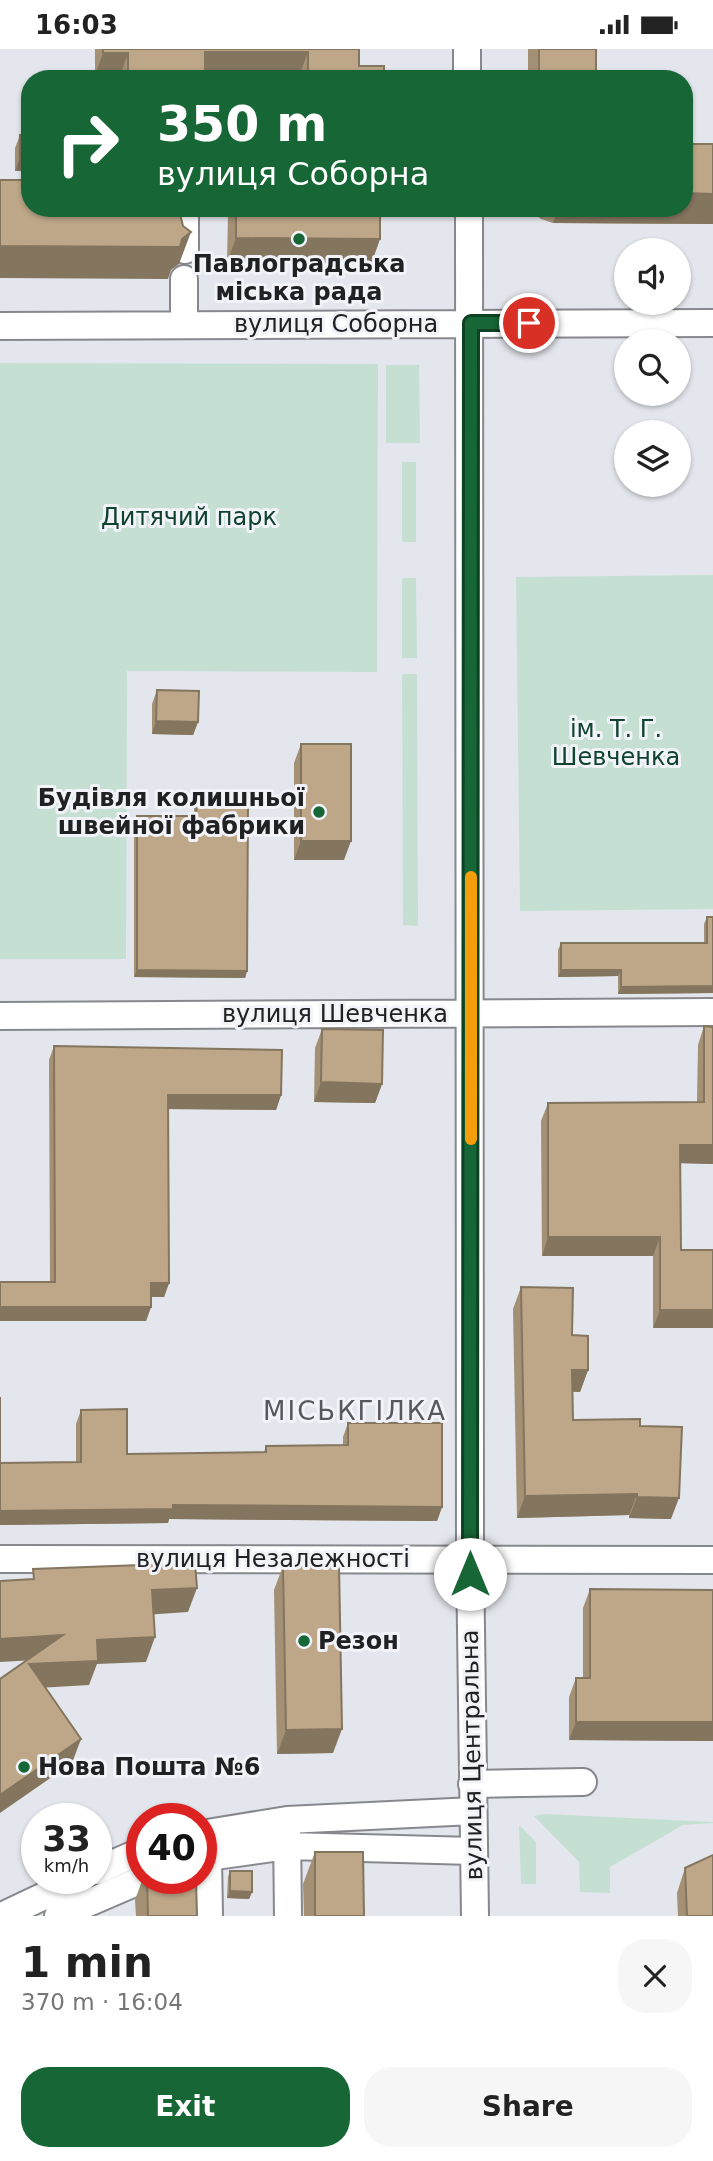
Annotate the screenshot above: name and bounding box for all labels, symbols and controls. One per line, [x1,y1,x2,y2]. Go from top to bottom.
text: 16:03 [35,10,118,40]
text: 350 m [157,96,327,153]
icon: right [42,98,133,189]
text: вулиця Соборна [157,155,429,193]
marker: Павлоградська міська рада [291,231,307,247]
map controls [614,238,691,497]
button: sound [614,238,691,315]
place label: Павлоградська міська рада [193,250,405,306]
pin [499,293,559,353]
icon: arrive [510,304,548,342]
street label: вулиця Соборна [234,310,438,338]
button: search [614,329,691,406]
button: layers [614,420,691,497]
park label: Дитячий парк [101,503,277,531]
park label: ім. Т. Г. Шевченка [552,715,680,771]
place label: Будівля колишньої швейної фабрики [38,784,305,840]
marker: Будівля колишньої швейної фабрики [311,804,327,820]
street label: вулиця Шевченка [222,1000,448,1028]
district label: МІСЬКГІЛКА [263,1396,447,1426]
position arrow [433,1537,507,1611]
street label: вулиця Незалежності [136,1545,410,1573]
place label: Резон [318,1627,399,1655]
street label: вулиця Центральна [456,1629,488,1881]
marker: Резон [296,1633,312,1649]
place label: Нова Пошта №6 [38,1753,260,1781]
marker: Нова Пошта №6 [16,1759,32,1775]
speed limit sign: 40 [126,1803,217,1894]
text: 33 [42,1819,91,1859]
text: km/h [44,1855,89,1876]
text: 1 min [21,1938,153,1987]
button: close [618,1939,692,2013]
text: 370 m · 16:04 [21,1989,183,2015]
button: Exit [21,2067,350,2147]
button: Share [364,2067,692,2147]

